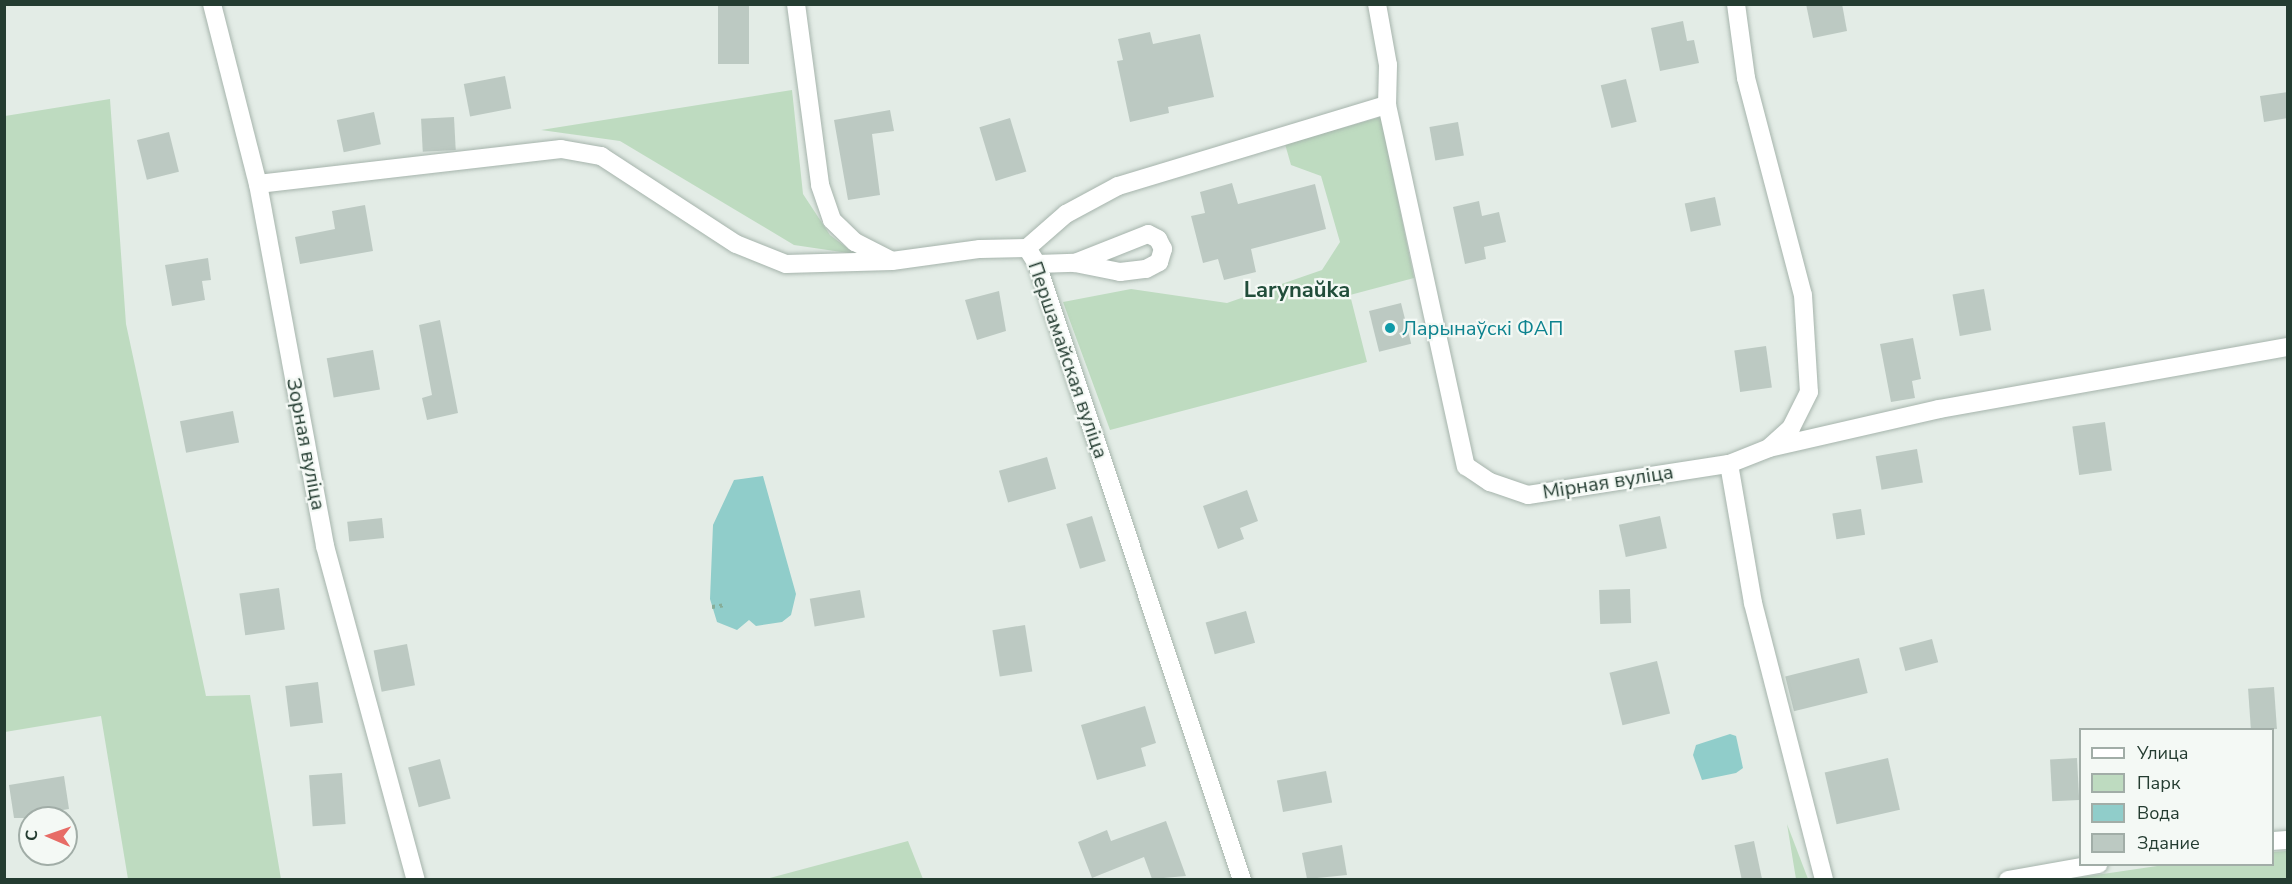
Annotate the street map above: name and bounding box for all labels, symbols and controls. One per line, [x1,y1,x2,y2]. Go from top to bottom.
street label: Першамайская вуліца [1023,258,1113,462]
district label: Larynaŭka [1244,278,1350,304]
place label: Ларынаўскі ФАП [1402,316,1563,340]
marker: Ларынаўскі ФАП [1383,321,1397,335]
street label: Зорная вуліца [281,376,331,512]
street label: Мірная вуліца [1541,460,1675,504]
legend [2079,728,2274,866]
text: Улица [2137,741,2188,765]
text: Парк [2137,771,2180,795]
text: Вода [2137,801,2180,825]
north arrow [18,806,78,866]
text: С [21,830,43,841]
text: Здание [2137,831,2200,855]

